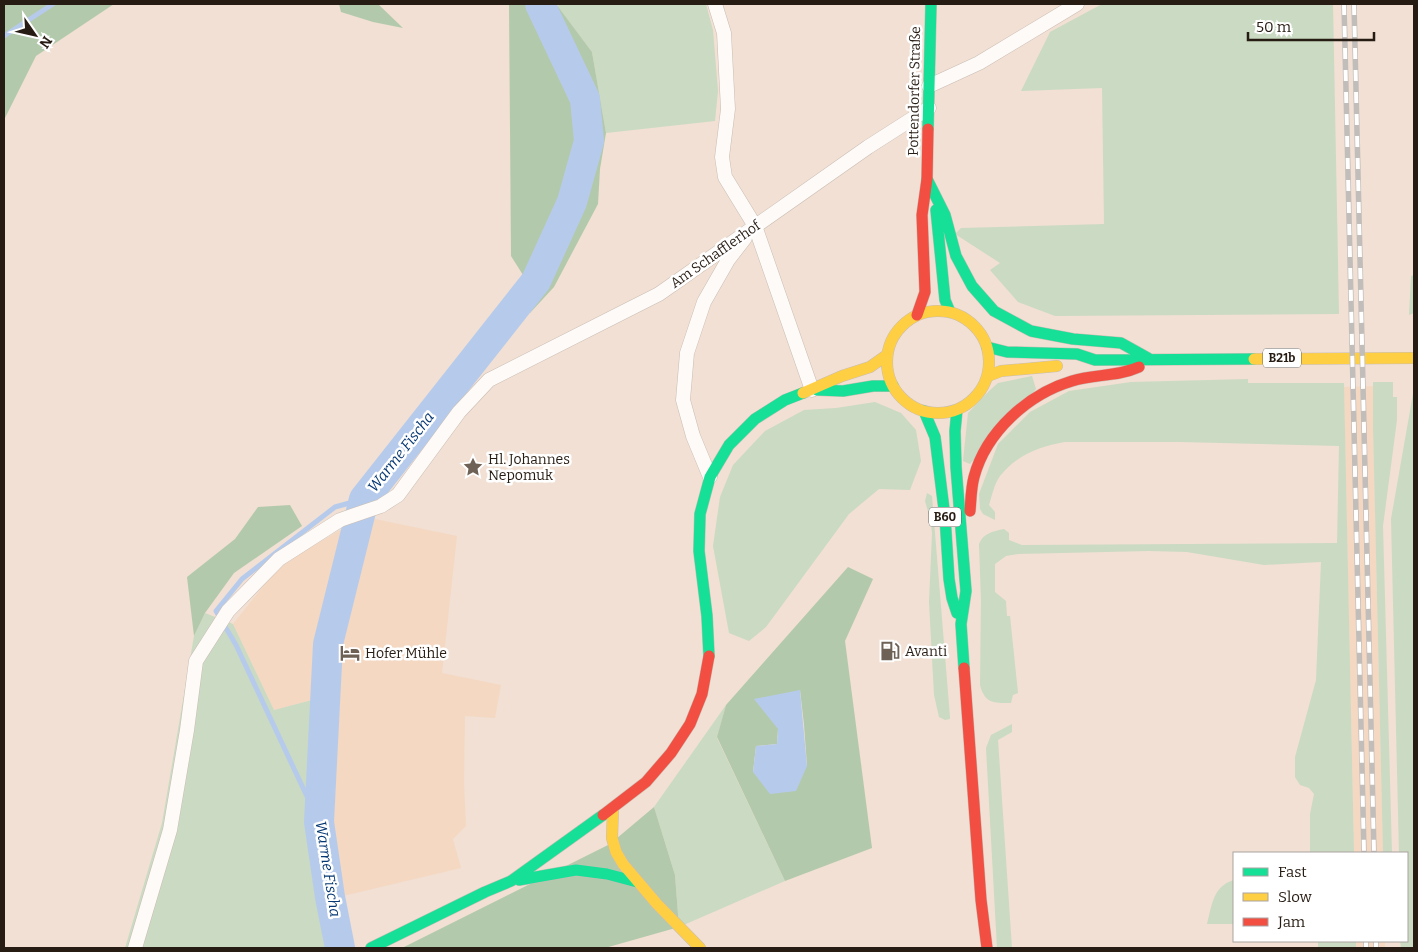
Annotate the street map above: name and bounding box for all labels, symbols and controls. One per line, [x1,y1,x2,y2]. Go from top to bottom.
north arrow [10,10,60,60]
scale bar [1248,10,1374,42]
text: 50 m [1256,18,1292,36]
street label: Pottendorfer Straße [905,26,924,156]
text: N [35,33,55,51]
street label: Am Schafflerhof [667,216,765,292]
road number: B21b [1263,348,1301,368]
water label: Warme Fischa [364,408,438,496]
place label: Hl. Johannes Nepomuk [488,451,570,484]
place icon: Hl. Johannes Nepomuk [462,456,484,478]
road number: B60 [929,508,961,526]
fuel station icon: Avanti [879,640,901,662]
hotel icon: Hofer Mühle [339,642,361,664]
place label: Avanti [905,643,947,660]
place label: Hofer Mühle [365,645,447,662]
water label: Warme Fischa [312,820,344,918]
legend [1233,852,1408,942]
text: Fast [1278,863,1307,881]
text: Slow [1278,888,1313,906]
text: Jam [1277,913,1306,931]

